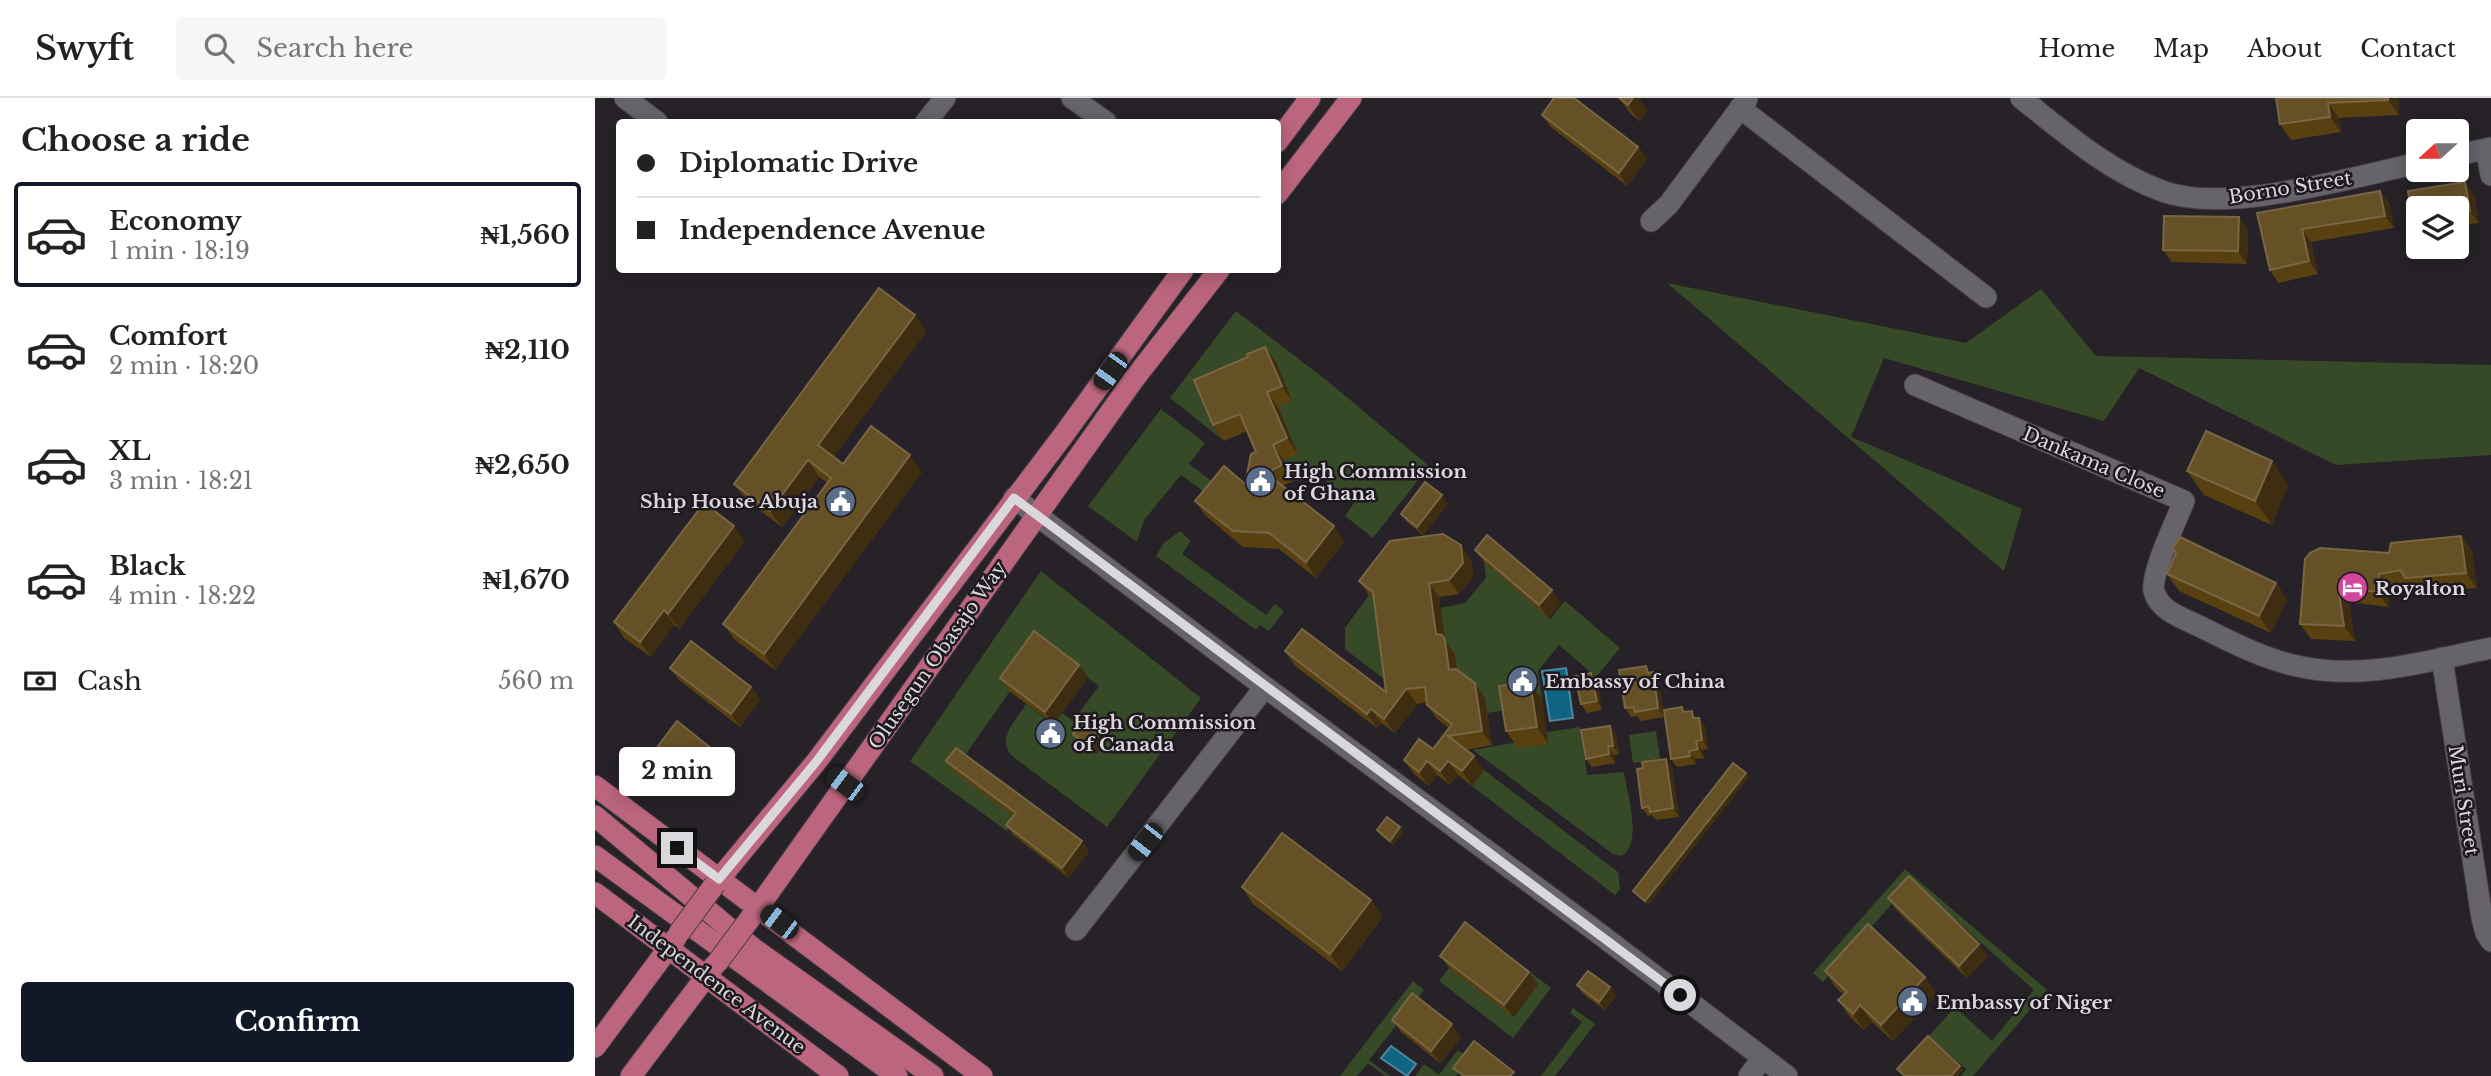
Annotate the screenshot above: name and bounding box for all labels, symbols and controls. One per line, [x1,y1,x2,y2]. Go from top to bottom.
search box [176,17,666,80]
text: Swyft [35,28,134,69]
icon: search [200,29,238,67]
text: Search here [256,32,414,64]
text: Home [2039,34,2115,63]
text: Map [2153,34,2209,63]
text: About [2247,34,2322,63]
text: Contact [2360,34,2456,63]
north arrow [2406,119,2469,182]
map controls [2406,119,2469,259]
text: Choose a ride [21,120,250,160]
text: Diplomatic Drive [679,147,918,179]
street label: Borno Street [2227,166,2354,209]
button: layers [2406,196,2469,259]
icon: car [25,203,88,266]
text: Economy [109,205,242,237]
text: Independence Avenue [679,214,985,246]
text: ₦1,560 [480,219,570,251]
text: 1 min · 18:19 [109,237,250,265]
icon: car [25,318,88,381]
text: Comfort [109,320,227,352]
text: ₦2,110 [485,334,570,366]
car [1090,348,1131,394]
text: 2 min · 18:20 [109,352,259,380]
street label: Dankama Close [2019,422,2168,503]
icon: car [25,433,88,496]
text: XL [109,435,151,467]
text: ₦2,650 [475,449,570,481]
place label: High Commission of Ghana [1284,460,1467,505]
public building icon: High Commission of Ghana [1244,465,1278,499]
text: 3 min · 18:21 [109,467,253,495]
public building icon: Ship House Abuja [824,484,858,518]
place label: Ship House Abuja [640,490,818,513]
icon: car [25,548,88,611]
text: Black [109,550,186,582]
street label: Olusegun Obasajo Way [864,557,1011,754]
text: ₦1,670 [483,564,570,596]
hotel icon: Royalton [2335,571,2369,605]
place label: Royalton [2375,577,2466,600]
text: 4 min · 18:22 [109,582,256,610]
icon: cash [21,662,59,700]
public building icon: Embassy of China [1505,664,1539,698]
text: Cash [77,665,142,697]
text: 560 m [498,667,574,695]
place label: Embassy of China [1545,670,1725,693]
place label: High Commission of Canada [1073,711,1256,756]
public building icon: High Commission of Canada [1033,716,1067,750]
street label: Muri Street [2443,743,2484,858]
callout: 2 min [619,746,735,796]
text: 2 min [641,757,713,785]
car [822,763,869,805]
car [1124,819,1167,865]
route end [661,832,693,864]
car [756,901,803,943]
street label: Independence Avenue [623,910,810,1059]
route start [1664,979,1696,1011]
button: Confirm [21,982,574,1062]
public building icon: Embassy of Niger [1896,985,1930,1019]
place label: Embassy of Niger [1936,991,2113,1014]

